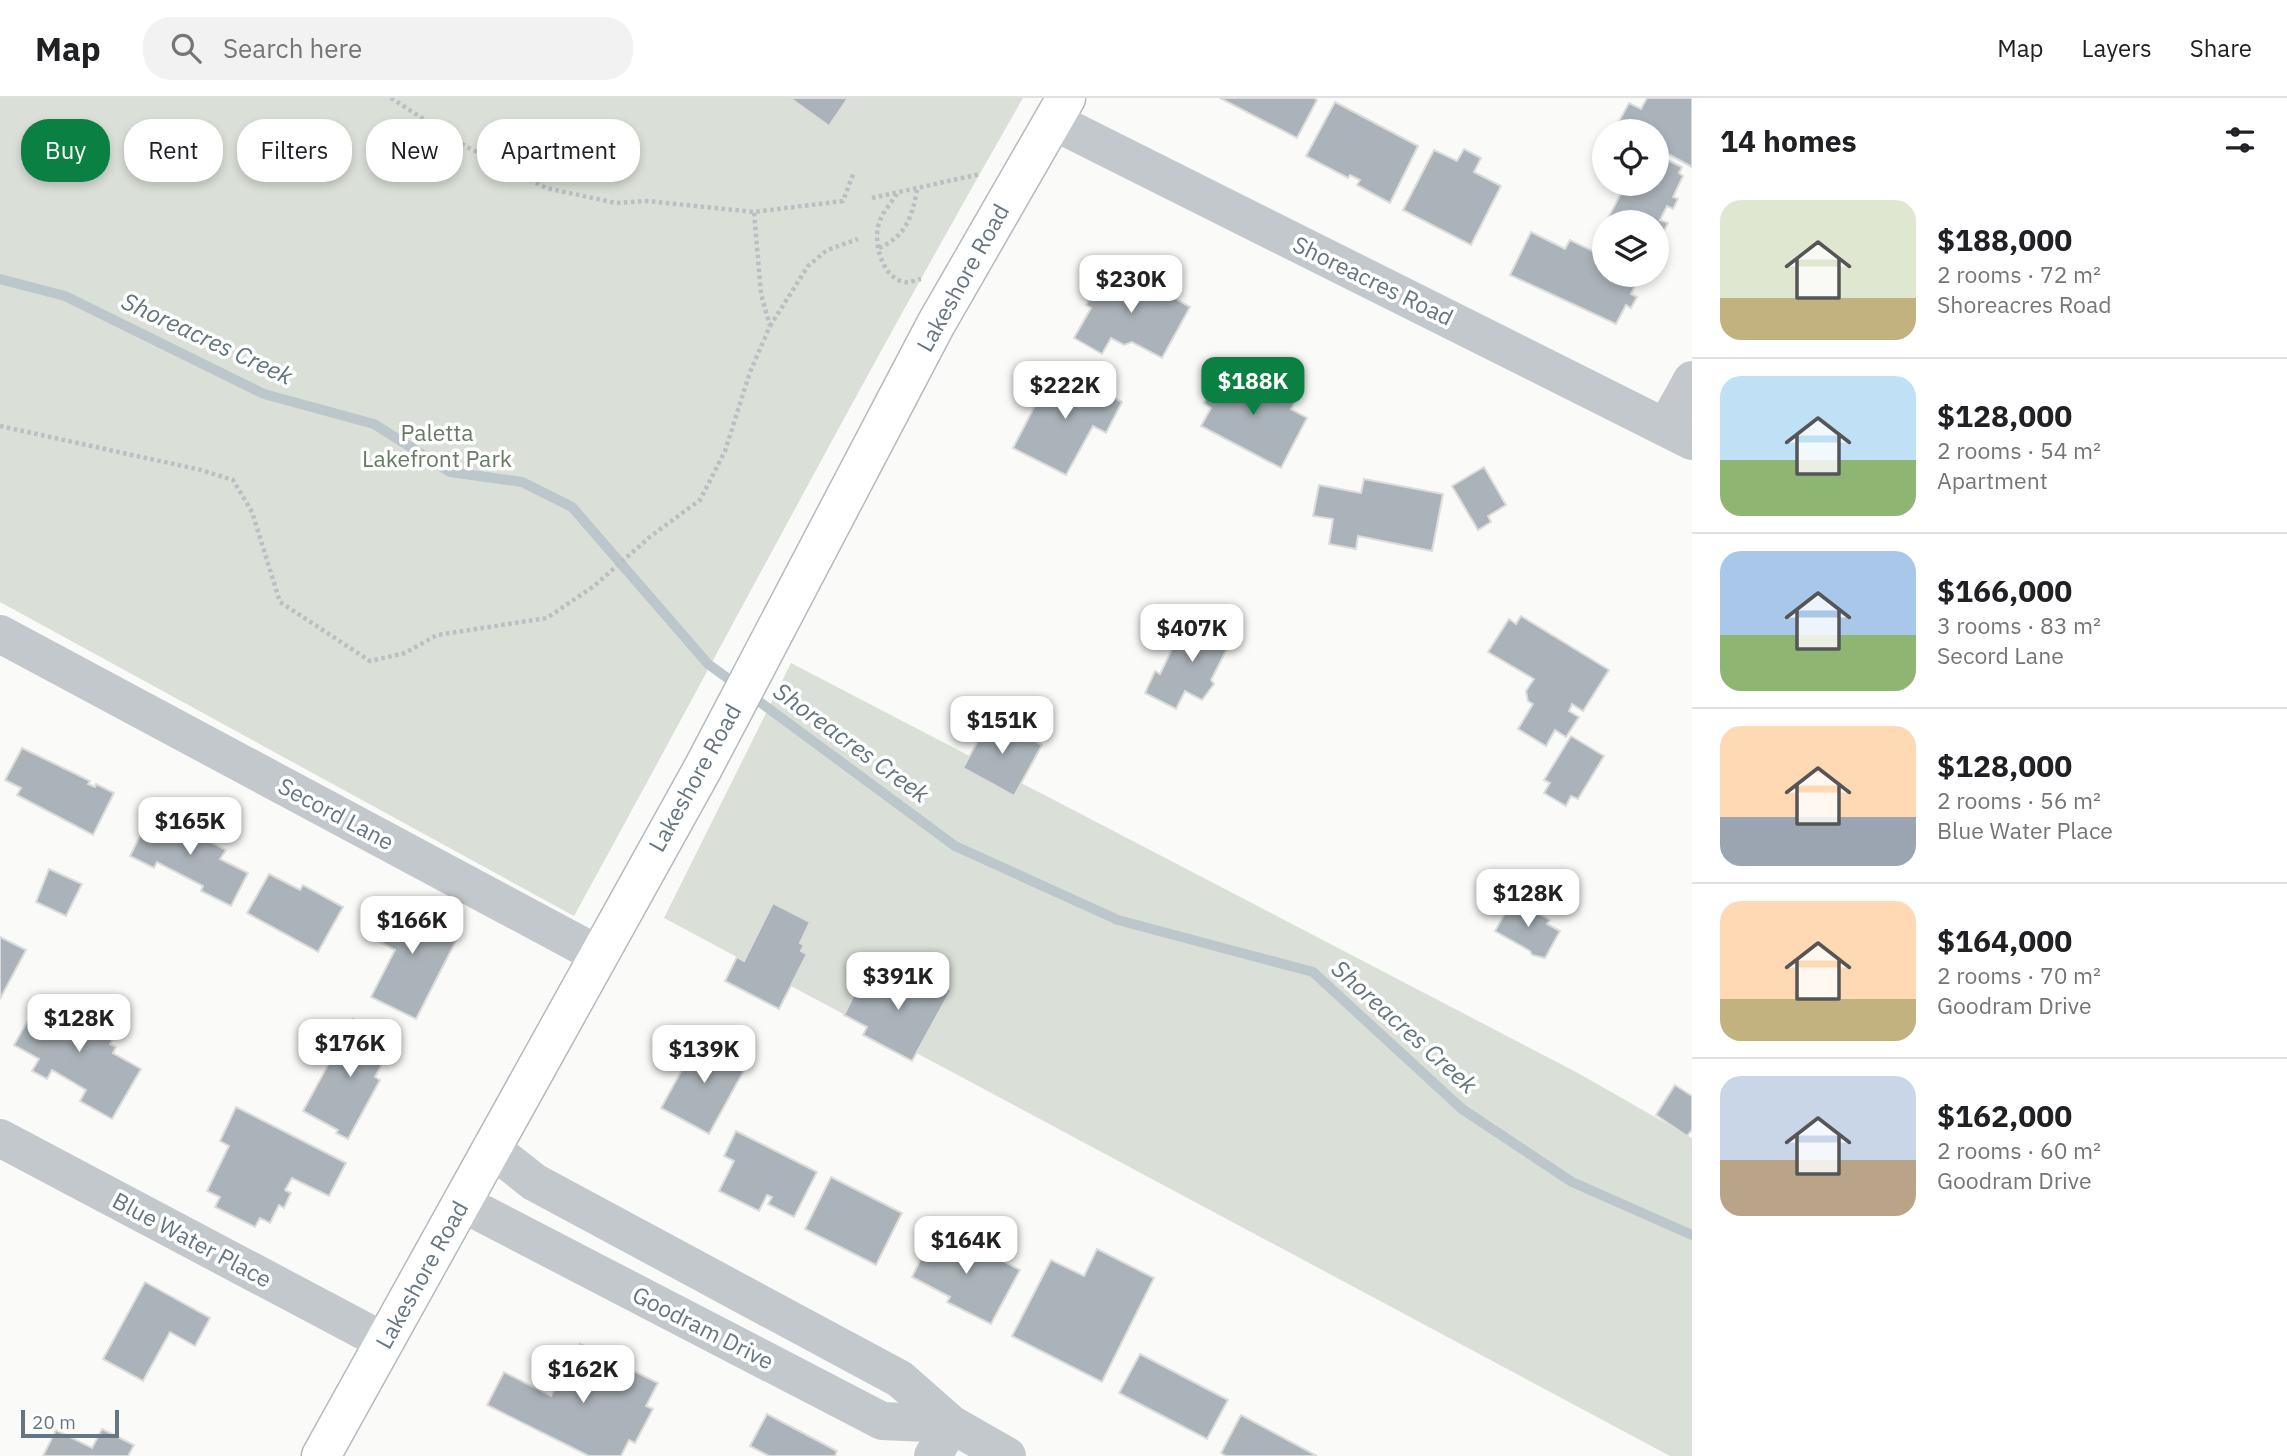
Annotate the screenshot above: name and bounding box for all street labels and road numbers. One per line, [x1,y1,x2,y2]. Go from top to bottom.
street label: Lakeshore Road [909,198,1015,357]
street label: Shoreacres Road [1288,228,1458,332]
street label: Lakeshore Road [641,698,747,857]
street label: Secord Lane [273,770,400,856]
street label: Blue Water Place [108,1185,277,1294]
street label: Lakeshore Road [368,1195,474,1354]
street label: Goodram Drive [628,1279,779,1376]

